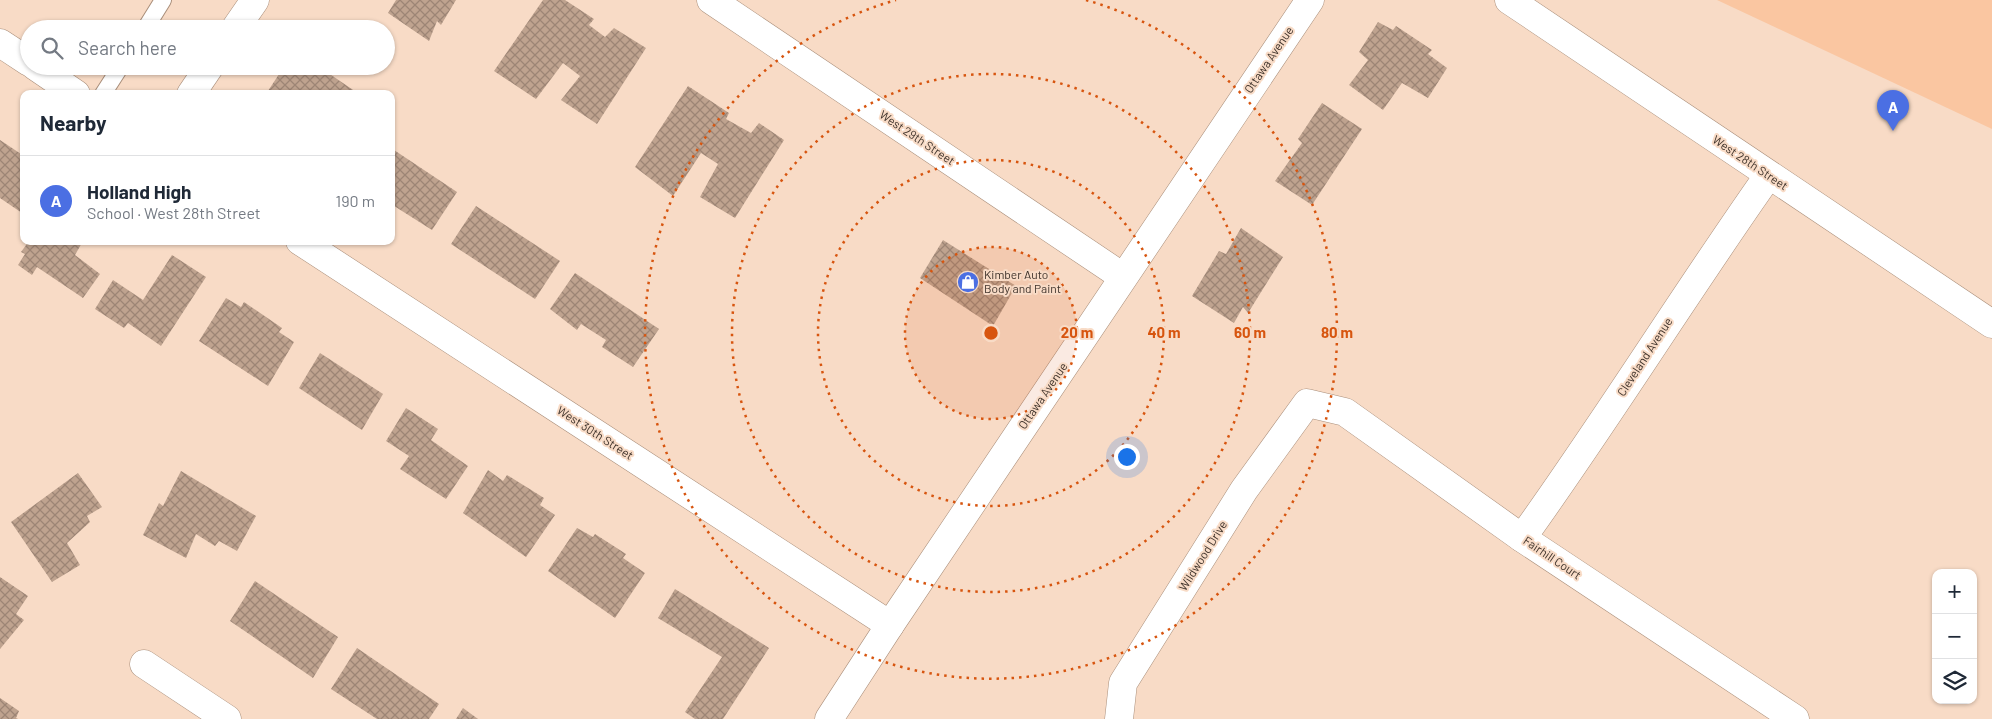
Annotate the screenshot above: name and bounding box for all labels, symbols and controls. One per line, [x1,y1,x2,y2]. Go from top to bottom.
search box [20,20,395,75]
street label: Ottawa Avenue [1241,23,1296,95]
icon: search [38,34,66,62]
text: Search here [78,36,177,59]
pin: A [1877,90,1909,131]
street label: West 29th Street [877,107,958,167]
text: Nearby [40,110,106,135]
street label: West 28th Street [1710,132,1791,192]
text: Holland High [87,180,191,203]
text: A [51,191,61,210]
text: 190 m [336,191,375,210]
text: School · West 28th Street [87,203,261,222]
place label: Kimber Auto Body and Paint [984,267,1061,295]
shop icon: Kimber Auto Body and Paint [956,270,980,294]
street label: Cleveland Avenue [1614,315,1675,398]
text: 20 m [1061,323,1093,341]
text: 40 m [1147,323,1181,341]
text: 60 m [1234,323,1266,341]
text: 80 m [1321,323,1353,341]
centre of rings [982,324,1000,342]
street label: Ottawa Avenue [1015,359,1070,431]
street label: West 30th Street [555,402,636,462]
your location [1114,444,1140,470]
street label: Wildwood Drive [1175,518,1229,593]
street label: Fairhill Court [1521,533,1584,582]
map controls [1932,569,1977,704]
button: + [1932,569,1977,614]
button: − [1932,614,1977,659]
button: layers [1932,659,1977,704]

